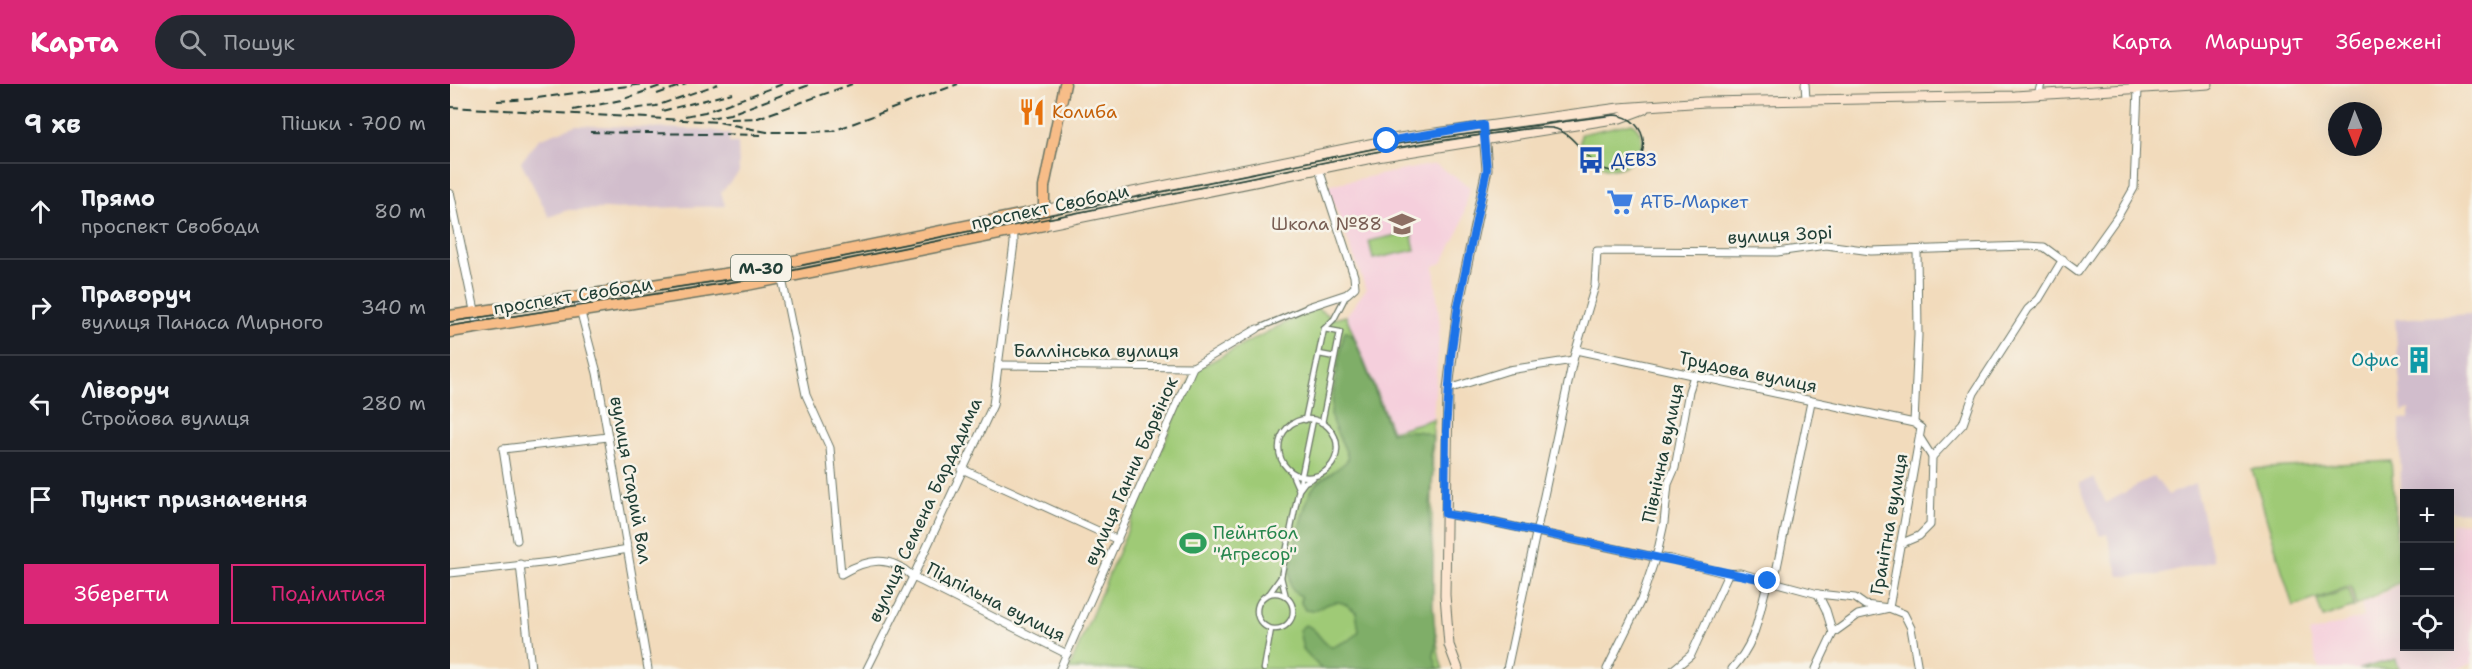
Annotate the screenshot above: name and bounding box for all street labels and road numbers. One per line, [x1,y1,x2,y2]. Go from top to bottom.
street label: проспект Свободи [969,179,1131,235]
street label: вулиця Зорі [1727,220,1833,250]
road number: М-30 [731,255,791,281]
street label: проспект Свободи [492,272,654,320]
street label: Баллінська вулиця [1013,339,1179,363]
street label: Трудова вулиця [1676,346,1820,398]
street label: вулиця Ганни Барвінок [1078,372,1184,569]
street label: Північна вулиця [1636,381,1690,525]
street label: вулиця Старий Вал [604,394,658,566]
street label: вулиця Семена Бардадима [862,394,988,626]
street label: Гранітна вулиця [1865,451,1913,597]
street label: Підпільна вулиця [923,557,1069,647]

